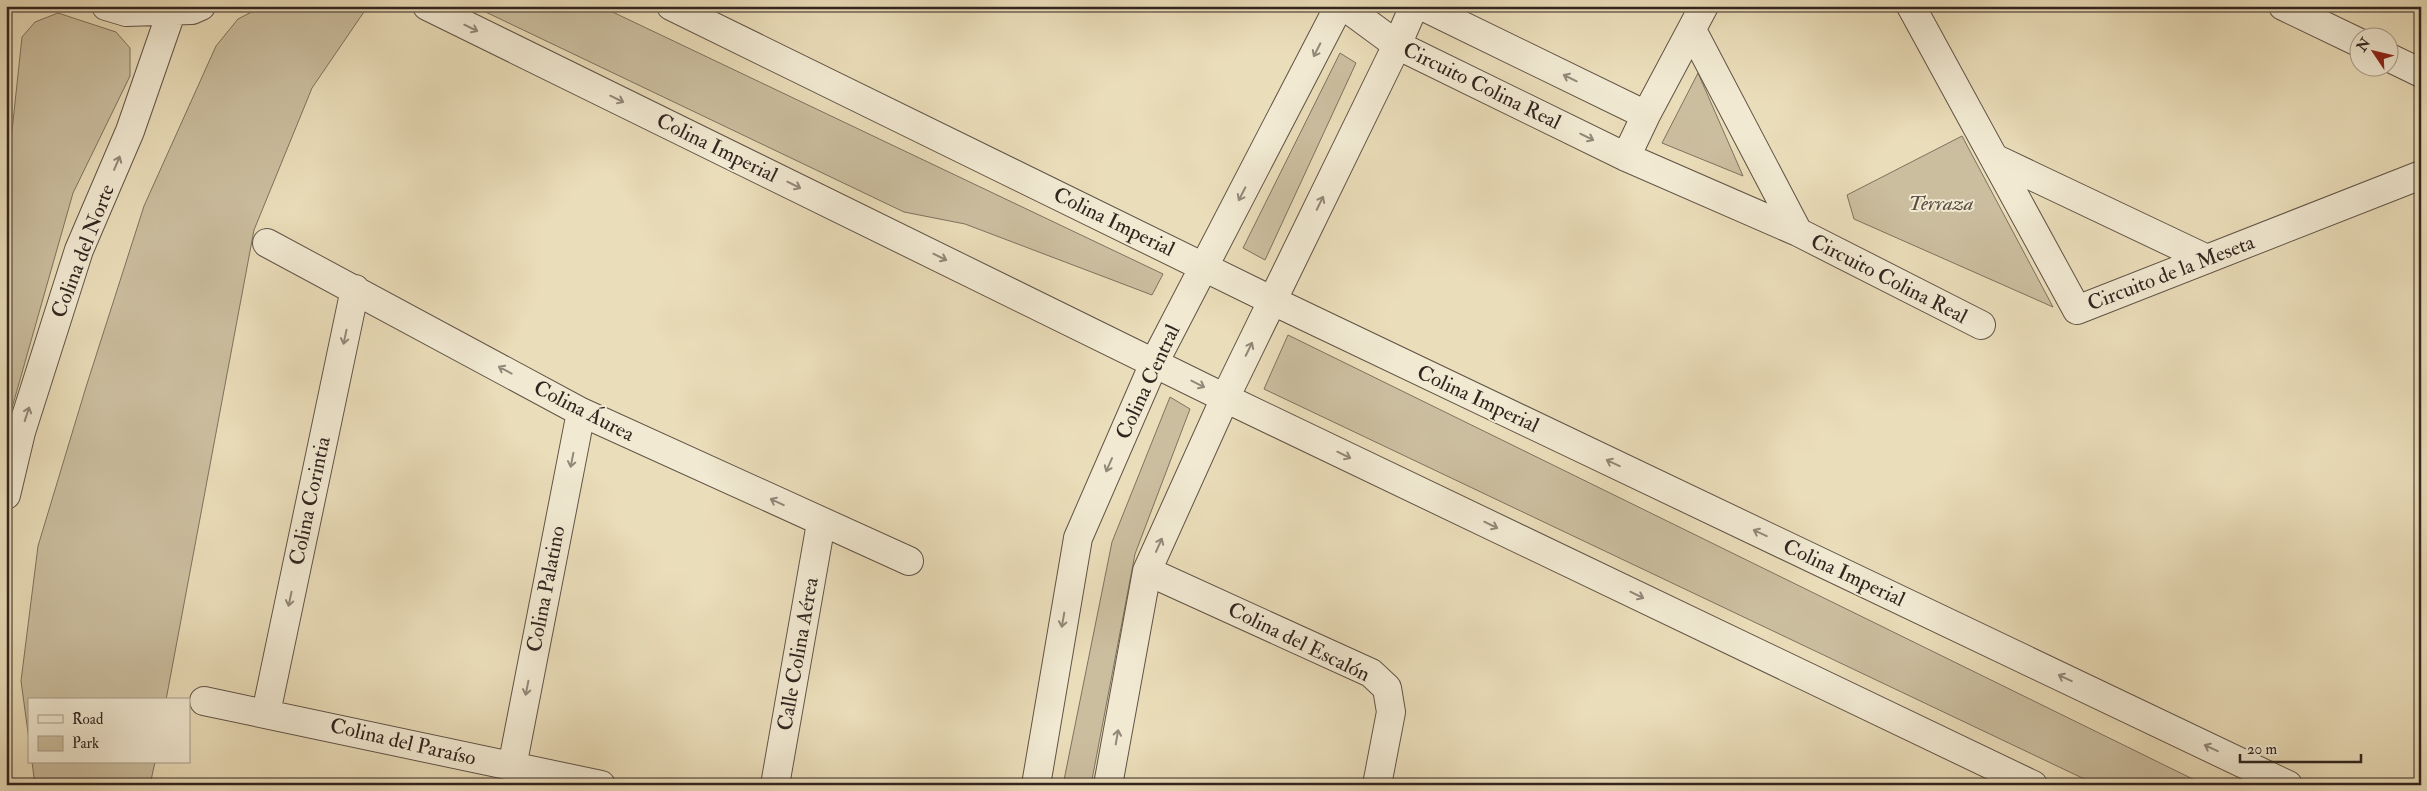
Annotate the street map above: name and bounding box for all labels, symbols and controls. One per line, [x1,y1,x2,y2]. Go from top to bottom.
one-way arrow [463,23,478,33]
north arrow [2350,28,2400,78]
text: N [2353,34,2375,56]
street label: Circuito Colina Real [1399,36,1566,136]
one-way arrow [1312,42,1322,57]
one-way arrow [1563,73,1578,82]
one-way arrow [609,95,624,104]
street label: Colina Imperial [652,107,783,189]
one-way arrow [1579,133,1594,142]
one-way arrow [112,156,122,171]
street label: Colina del Norte [45,180,121,322]
one-way arrow [786,181,801,191]
street label: Colina Imperial [1049,181,1180,263]
one-way arrow [1237,186,1247,201]
park label: Terraza [1909,190,1974,217]
one-way arrow [1316,196,1326,211]
street label: Circuito Colina Real [1806,228,1973,330]
street label: Circuito de la Meseta [2084,229,2259,317]
one-way arrow [932,253,947,262]
street label: Colina Central [1110,320,1187,444]
one-way arrow [339,328,349,344]
one-way arrow [1245,342,1254,357]
street label: Colina Imperial [1413,359,1544,439]
one-way arrow [498,365,513,375]
street label: Colina Áurea [529,374,639,448]
one-way arrow [1190,380,1205,389]
one-way arrow [22,407,32,423]
street label: Colina Corintia [283,434,337,568]
one-way arrow [567,451,576,467]
one-way arrow [1336,451,1351,460]
one-way arrow [1104,457,1114,472]
one-way arrow [1606,458,1621,468]
one-way arrow [770,497,785,507]
one-way arrow [1483,521,1498,530]
street label: Colina Palatino [521,524,571,654]
one-way arrow [1753,528,1768,537]
street label: Colina Imperial [1779,533,1910,613]
one-way arrow [1155,538,1165,553]
street label: Calle Colina Aérea [771,575,825,733]
one-way arrow [284,590,294,606]
one-way arrow [1629,591,1644,600]
street label: Colina del Escalón [1224,596,1375,688]
one-way arrow [1058,612,1068,628]
one-way arrow [2058,673,2073,683]
one-way arrow [522,679,531,695]
legend [28,698,190,764]
text: Road [72,710,104,729]
street label: Colina del Paraíso [327,712,479,772]
one-way arrow [1113,729,1122,745]
scale bar [2240,731,2361,763]
text: Park [72,734,99,753]
text: 20 m [2247,740,2277,759]
one-way arrow [2204,743,2219,753]

